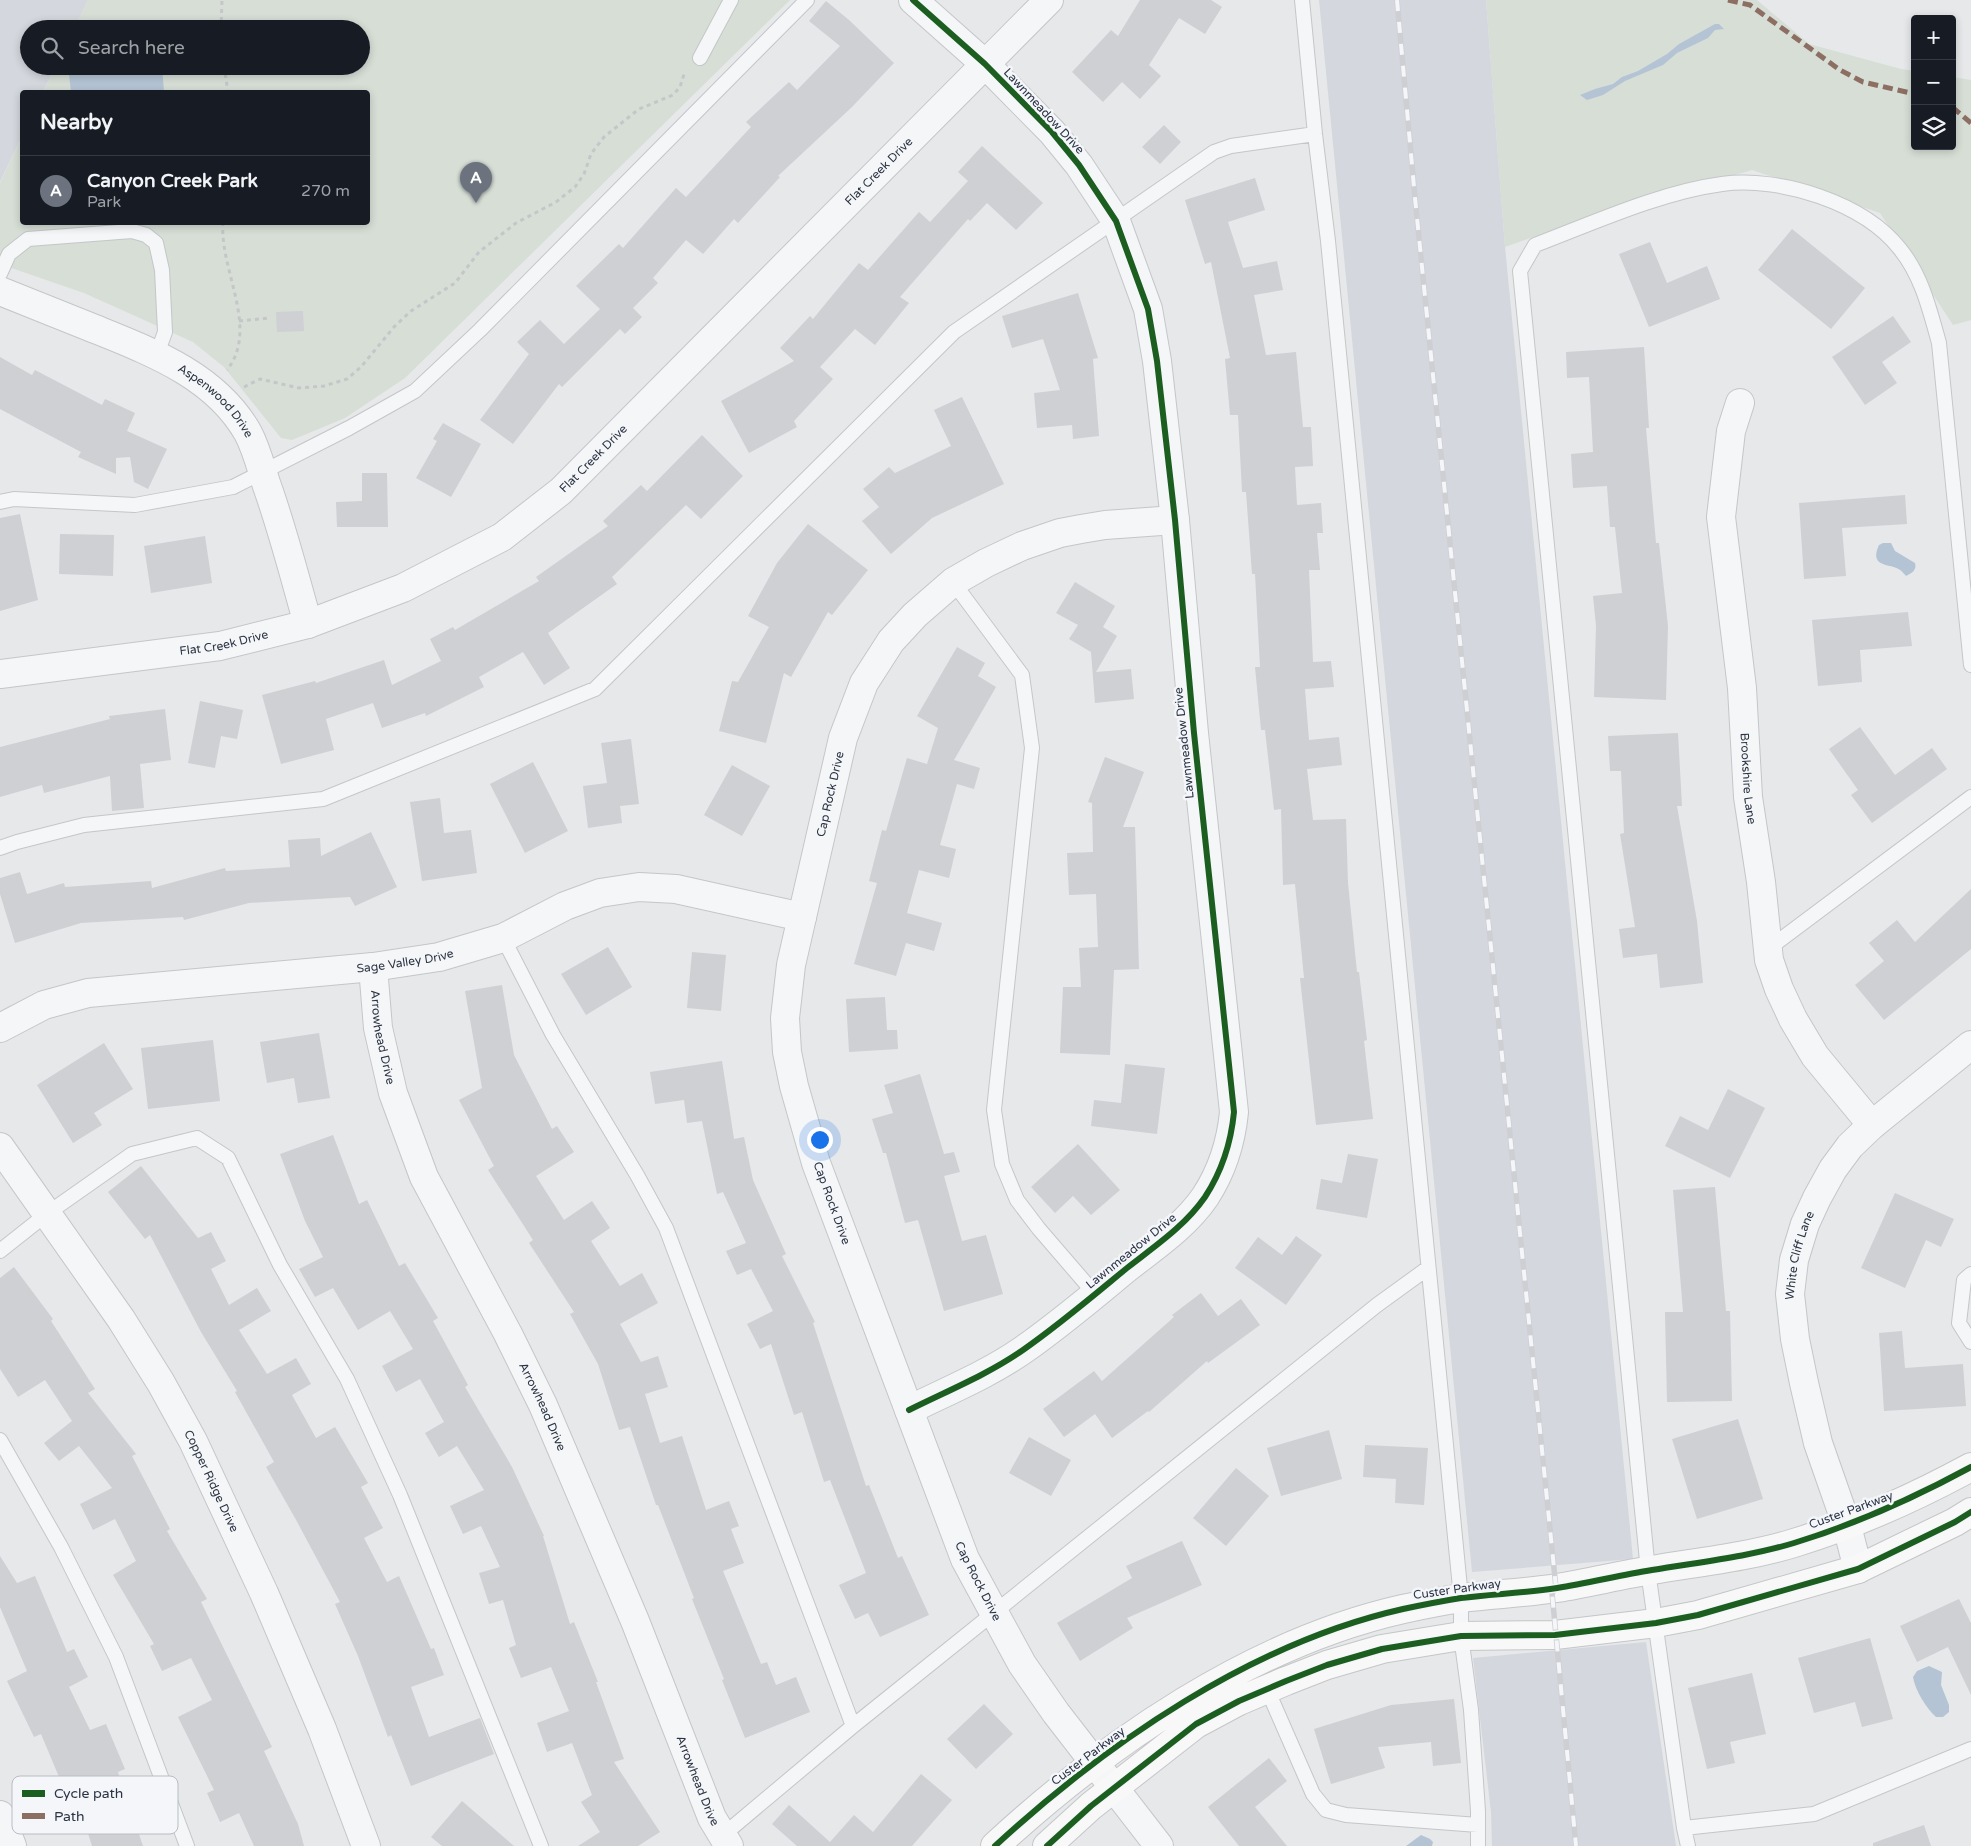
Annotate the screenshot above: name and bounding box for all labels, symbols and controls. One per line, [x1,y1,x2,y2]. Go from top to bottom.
map controls [1911,15,1956,150]
button: + [1911,15,1956,60]
search box [20,20,370,75]
icon: search [38,34,66,62]
text: Search here [78,37,185,59]
button: − [1911,60,1956,105]
street label: Lawnmeadow Drive [1001,65,1087,157]
button: layers [1911,105,1956,150]
text: Nearby [40,110,113,135]
street label: Flat Creek Drive [842,134,916,208]
pin: A [460,162,492,203]
text: Canyon Creek Park [87,170,258,192]
text: A [50,181,62,201]
text: 270 m [301,181,350,201]
text: Park [87,192,121,212]
street label: Aspenwood Drive [175,361,256,440]
street label: Flat Creek Drive [557,422,630,495]
street label: Flat Creek Drive [179,627,270,658]
street label: Lawnmeadow Drive [1171,686,1197,799]
street label: Brookshire Lane [1737,732,1759,825]
street label: Cap Rock Drive [814,750,847,838]
street label: Sage Valley Drive [356,946,455,975]
street label: Arrowhead Drive [368,989,398,1086]
your location [807,1127,833,1153]
street label: Cap Rock Drive [811,1160,854,1247]
street label: White Cliff Lane [1782,1208,1817,1301]
street label: Lawnmeadow Drive [1083,1210,1179,1292]
street label: Arrowhead Drive [516,1360,569,1453]
street label: Copper Ridge Drive [181,1427,242,1534]
street label: Custer Parkway [1807,1488,1895,1532]
street label: Cap Rock Drive [952,1539,1004,1623]
street label: Custer Parkway [1412,1576,1502,1602]
street label: Custer Parkway [1048,1723,1128,1788]
street label: Arrowhead Drive [673,1734,722,1829]
legend [12,1776,178,1834]
text: Cycle path [54,1785,123,1802]
text: Path [54,1808,85,1825]

